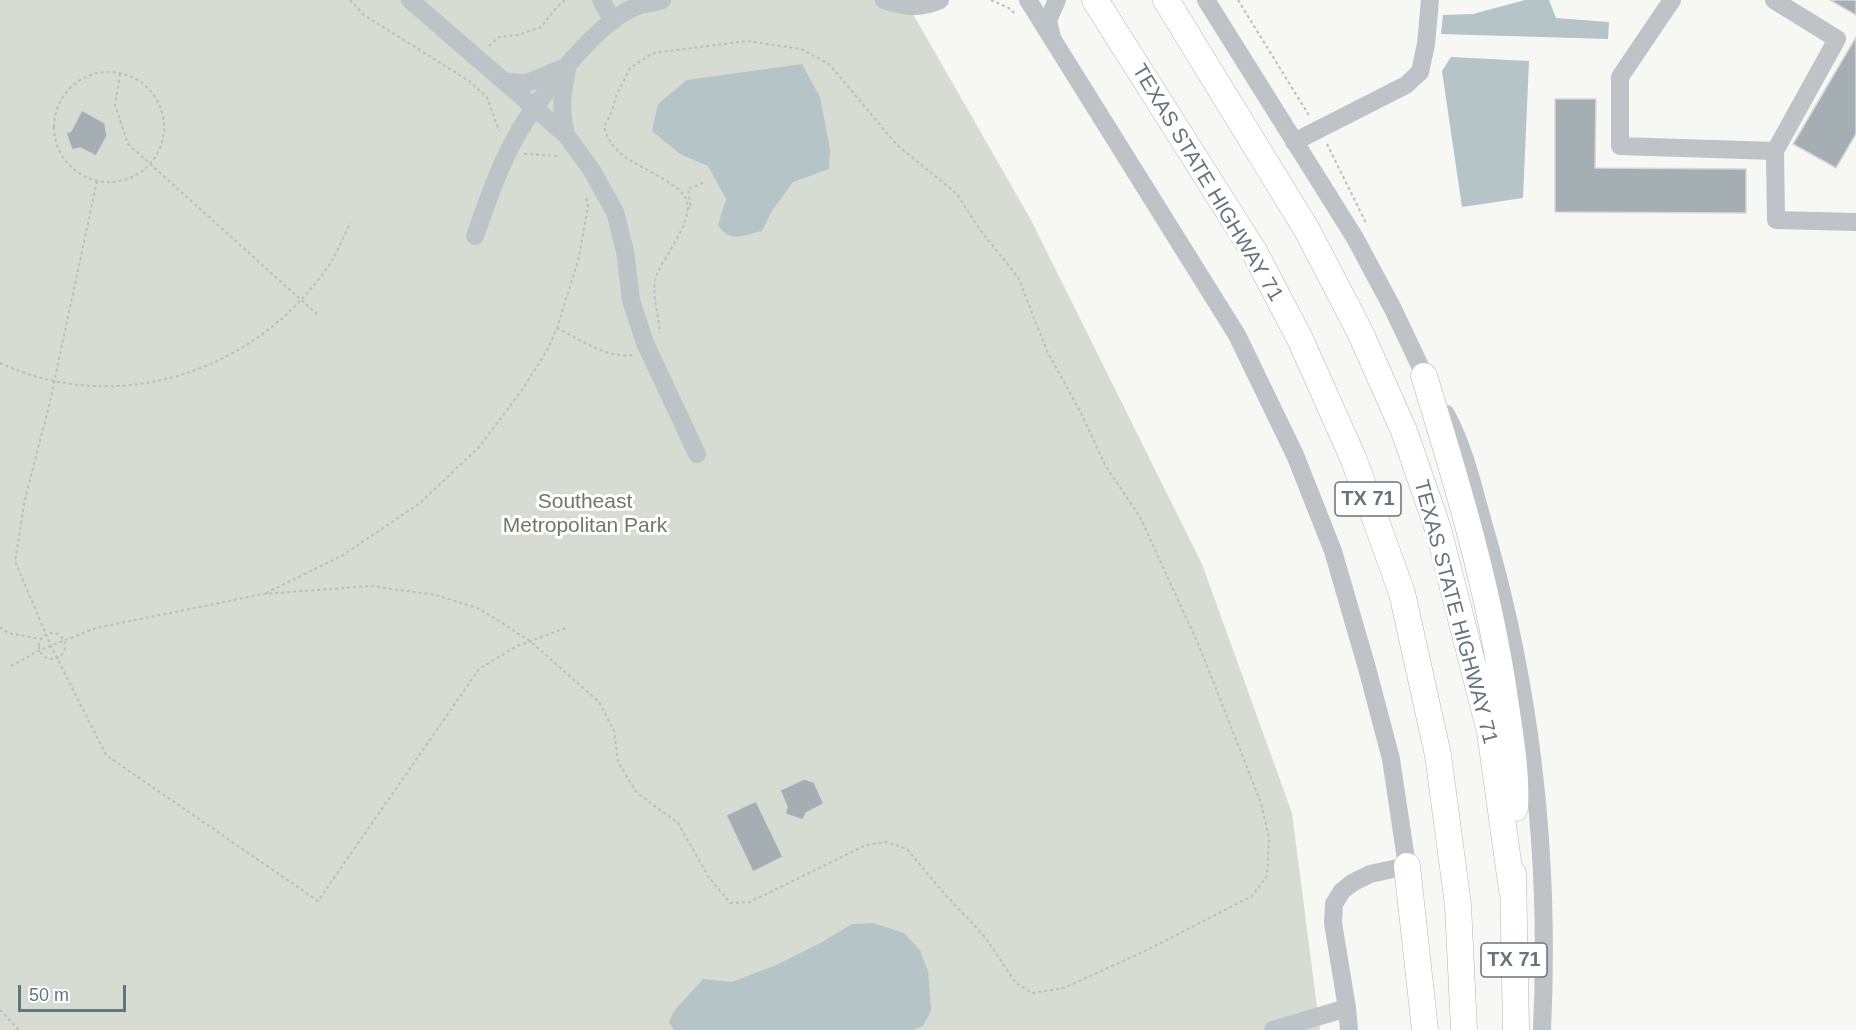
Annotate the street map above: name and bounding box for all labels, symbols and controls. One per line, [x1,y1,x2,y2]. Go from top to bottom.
street label: TEXAS STATE HIGHWAY 71 [1126,60,1288,306]
street label: TEXAS STATE HIGHWAY 71 [1408,477,1502,747]
road number: TX 71 [1335,482,1401,516]
park label: Southeast Metropolitan Park [503,489,667,539]
road number: TX 71 [1481,943,1547,977]
scale bar [21,973,129,1011]
text: 50 m [29,985,69,1005]

